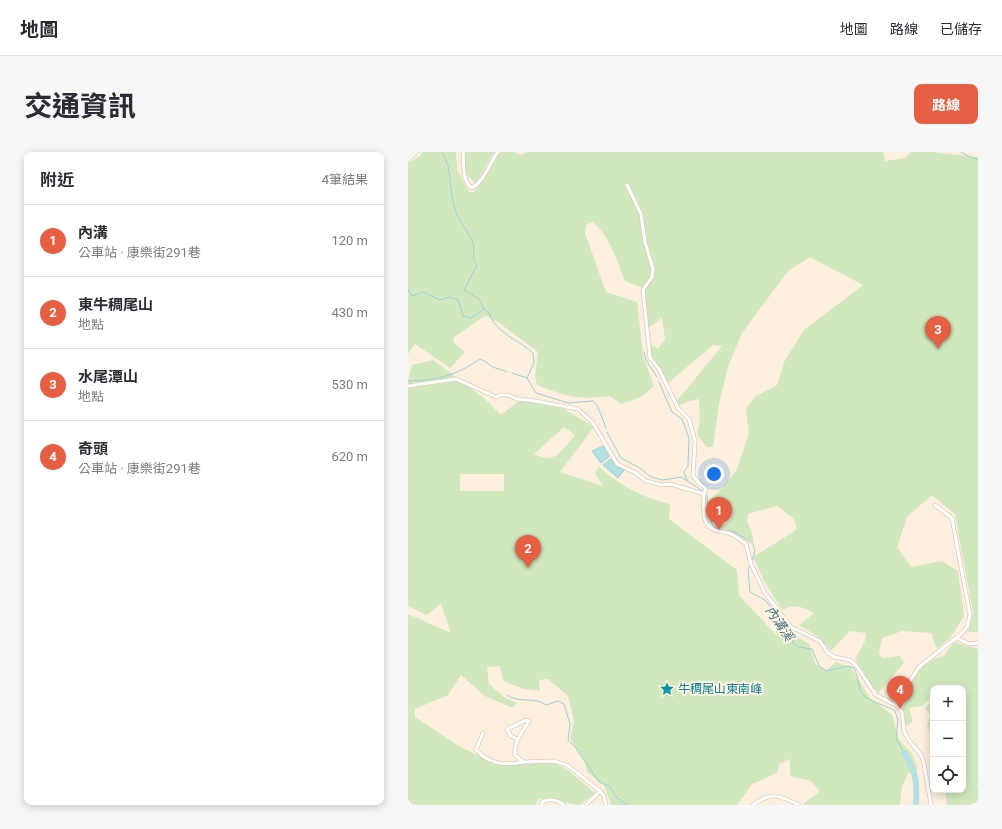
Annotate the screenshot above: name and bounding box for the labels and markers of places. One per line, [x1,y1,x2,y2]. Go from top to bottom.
pin: 3 [925,316,951,349]
pin: 1 [706,497,732,530]
pin: 2 [515,535,541,568]
pin: 4 [887,676,913,709]
place icon: 牛稠尾山東南峰 [659,681,675,697]
place label: 牛稠尾山東南峰 [678,682,762,696]

